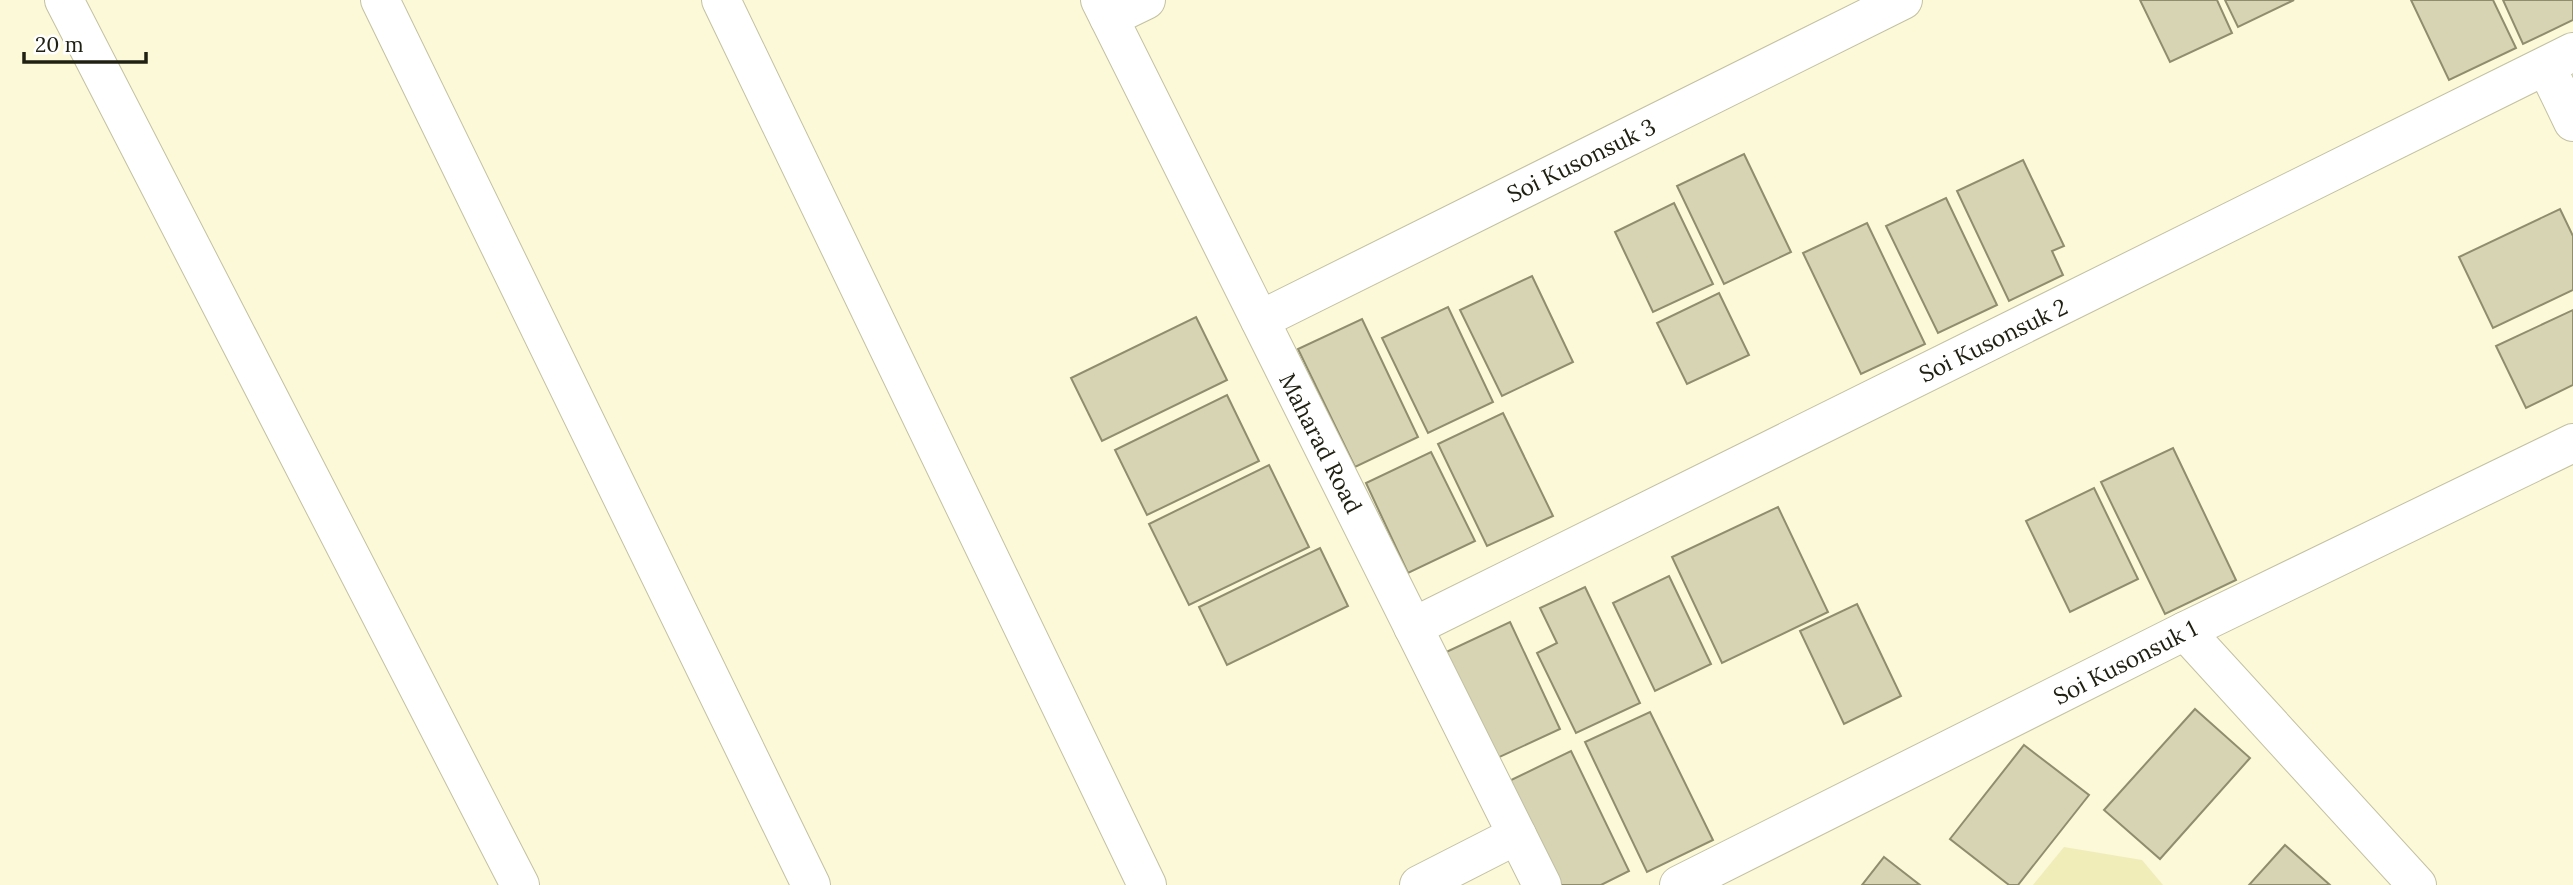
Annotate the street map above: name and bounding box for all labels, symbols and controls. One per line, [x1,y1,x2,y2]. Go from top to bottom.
scale bar [24,21,147,65]
text: 20 m [35,31,84,58]
street label: Soi Kusonsuk 3 [1502,111,1660,209]
street label: Soi Kusonsuk 2 [1914,292,2072,388]
street label: Maharad Road [1273,368,1369,518]
street label: Soi Kusonsuk 1 [2048,613,2202,711]

